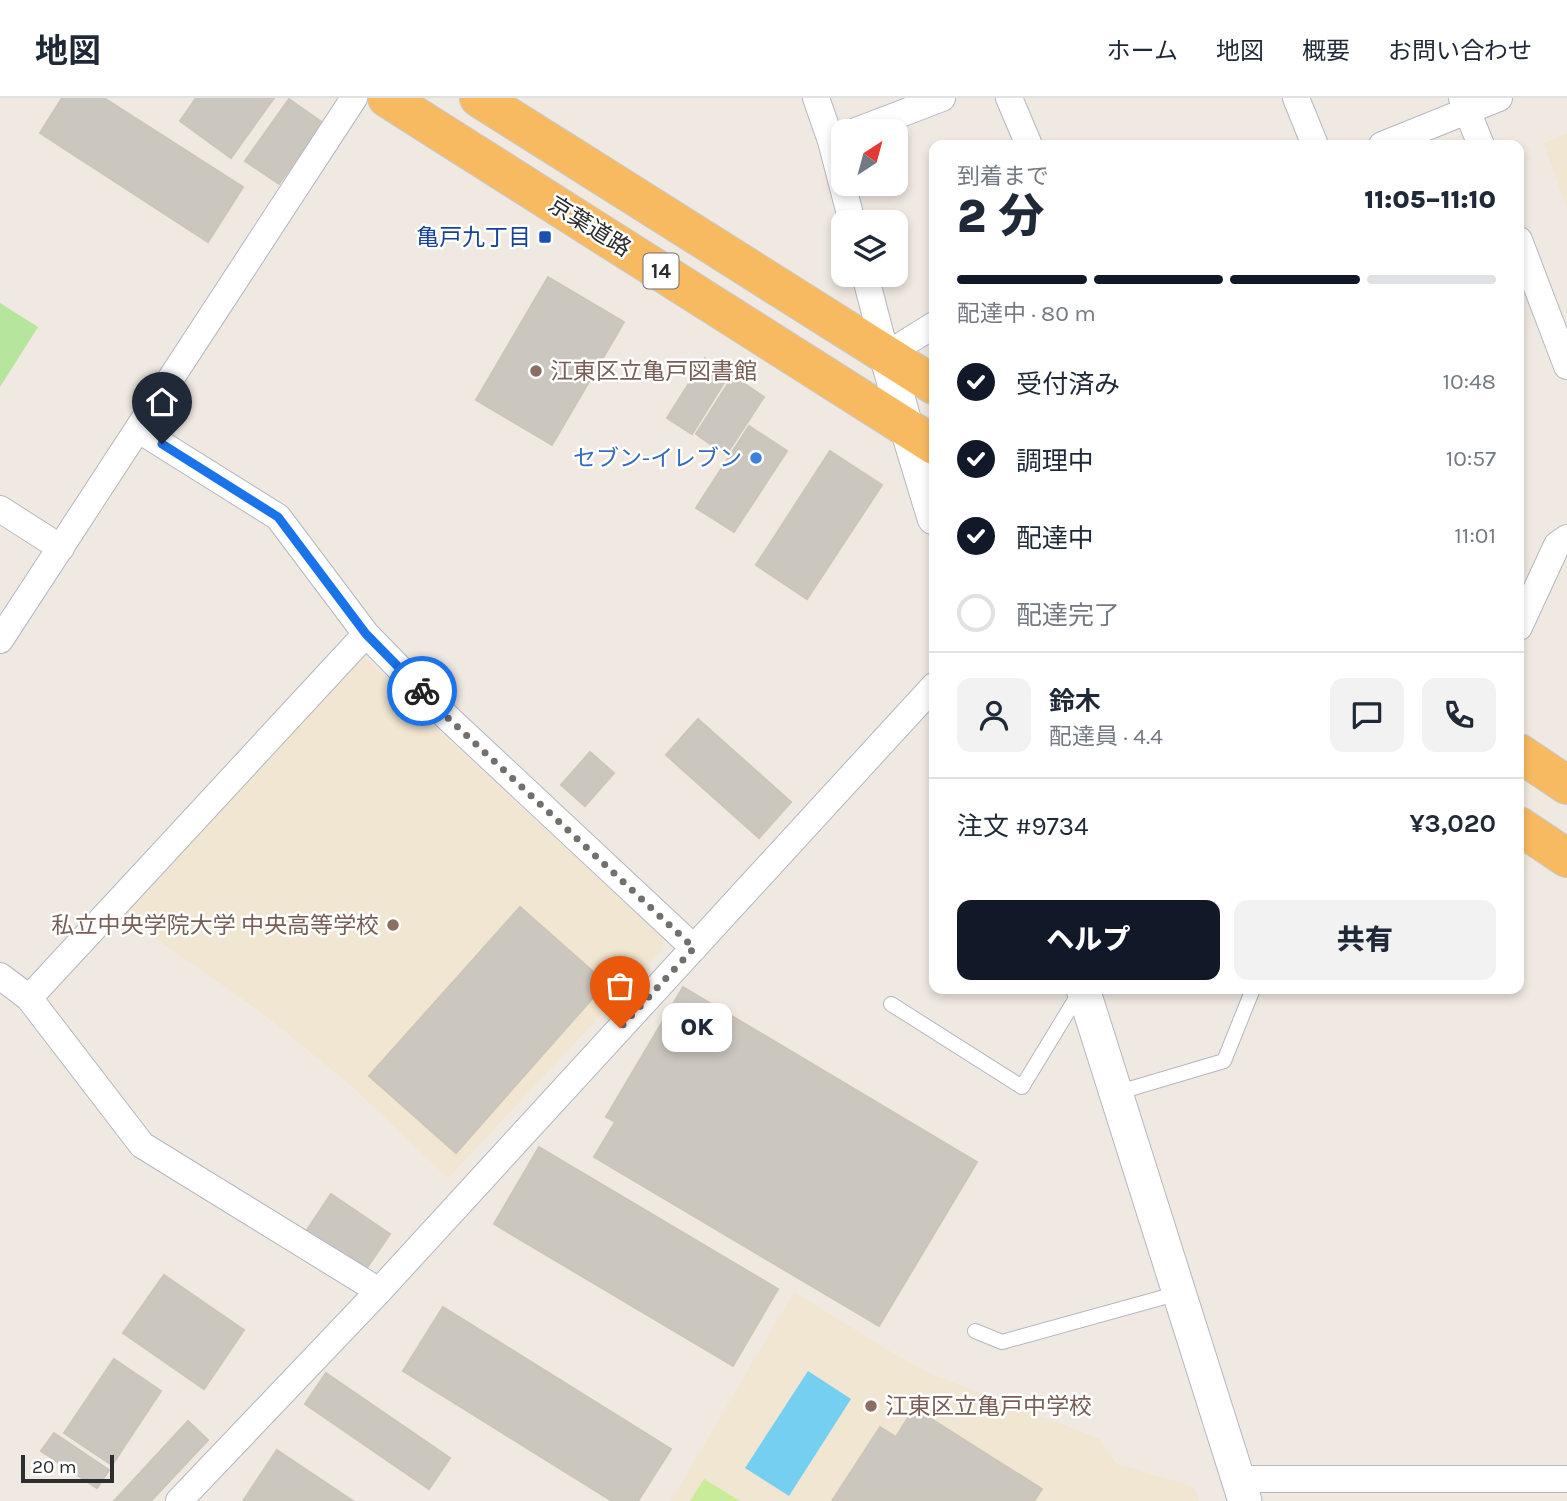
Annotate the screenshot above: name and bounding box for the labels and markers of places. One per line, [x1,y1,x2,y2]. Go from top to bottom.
place label: 亀戸九丁目 [416,224,531,251]
marker: 亀戸九丁目 [537,229,553,245]
place label: 江東区立亀戸図書館 [550,358,757,385]
marker: 江東区立亀戸図書館 [528,363,544,379]
pin [132,372,192,444]
place label: セブン-イレブン [573,445,742,472]
marker: セブン-イレブン [748,450,764,466]
place label: 私立中央学院大学 中央高等学校 [52,912,379,939]
marker: 私立中央学院大学 中央高等学校 [385,917,401,933]
pin [590,956,650,1028]
callout: OK [662,1004,732,1052]
place label: 江東区立亀戸中学校 [885,1393,1092,1420]
marker: 江東区立亀戸中学校 [863,1398,879,1414]

